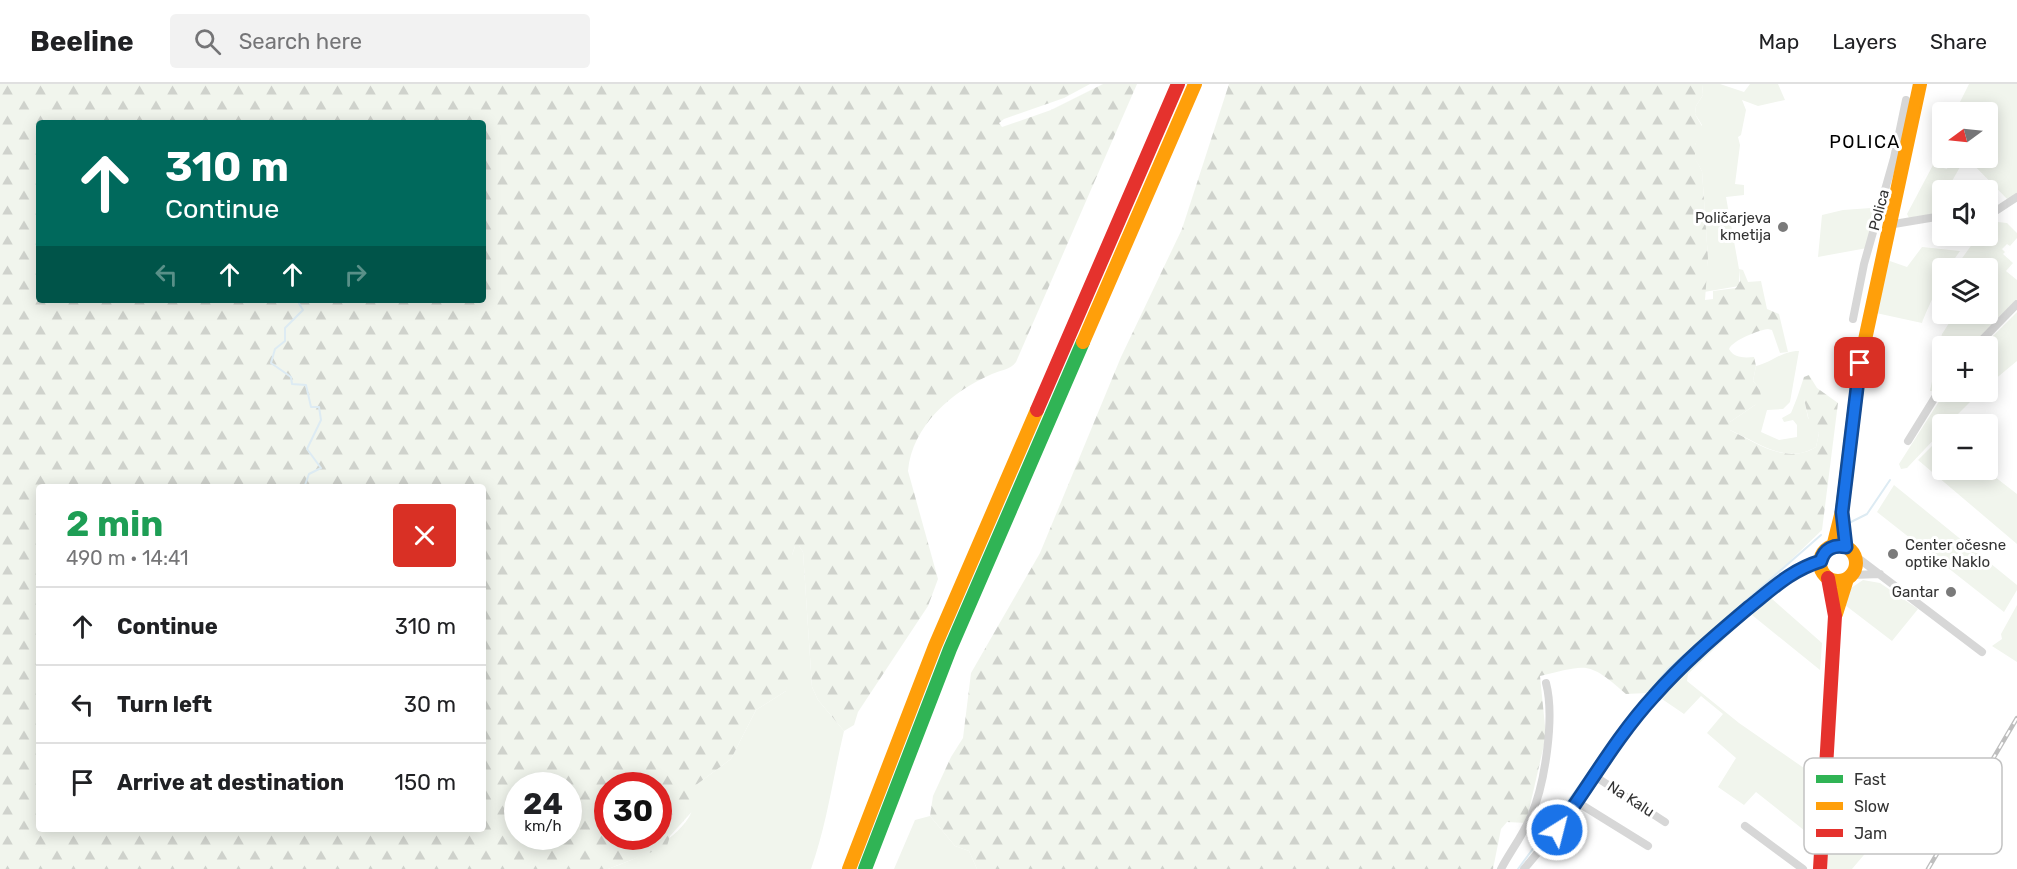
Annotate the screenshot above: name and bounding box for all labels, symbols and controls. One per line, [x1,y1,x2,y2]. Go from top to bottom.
search box [170,14,590,68]
text: Beeline [30,25,134,58]
icon: search [191,25,224,58]
text: Search here [239,28,362,55]
text: Map [1758,29,1799,54]
text: Layers [1832,29,1897,54]
text: Share [1930,29,1987,54]
north arrow [1932,102,1998,168]
map controls [1932,102,1998,480]
district label: POLICA [1829,131,1901,153]
text: 310 m [165,142,289,192]
icon: ahead [66,144,144,222]
button: sound [1932,180,1998,246]
street label: Polica [1865,187,1893,233]
text: Continue [165,193,279,225]
place label: Poličarjeva kmetija [1695,209,1771,244]
marker: Poličarjeva kmetija [1776,220,1790,234]
icon: left [150,258,183,291]
icon: ahead [213,258,246,291]
icon: ahead [276,258,309,291]
icon: right [339,258,372,291]
button: layers [1932,258,1998,324]
button: + [1932,336,1998,402]
pin [1834,337,1885,388]
icon: arrive [1843,346,1876,379]
button: − [1932,414,1998,480]
text: 2 min [66,502,164,545]
button: close [393,504,456,567]
place label: Center očesne optike Naklo [1905,536,2006,571]
text: 490 m · 14:41 [66,546,189,570]
marker: Center očesne optike Naklo [1886,547,1900,561]
place label: Gantar [1892,583,1939,601]
marker: Gantar [1944,585,1958,599]
icon: ahead [66,610,99,643]
text: Continue [117,613,218,640]
text: 310 m [395,613,456,640]
icon: left [66,688,99,721]
text: Turn left [117,691,212,718]
text: 30 m [404,691,456,718]
legend [1804,758,2002,854]
icon: arrive [66,766,99,799]
text: Arrive at destination [117,769,344,796]
text: 150 m [395,769,456,796]
text: Fast [1854,770,1886,789]
speed limit sign: 30 [594,772,672,850]
street label: Na Kalu [1604,777,1658,821]
text: 24 [523,786,563,822]
text: Slow [1854,797,1890,816]
position arrow [1525,798,1589,862]
text: km/h [524,817,562,835]
text: Jam [1854,824,1887,843]

